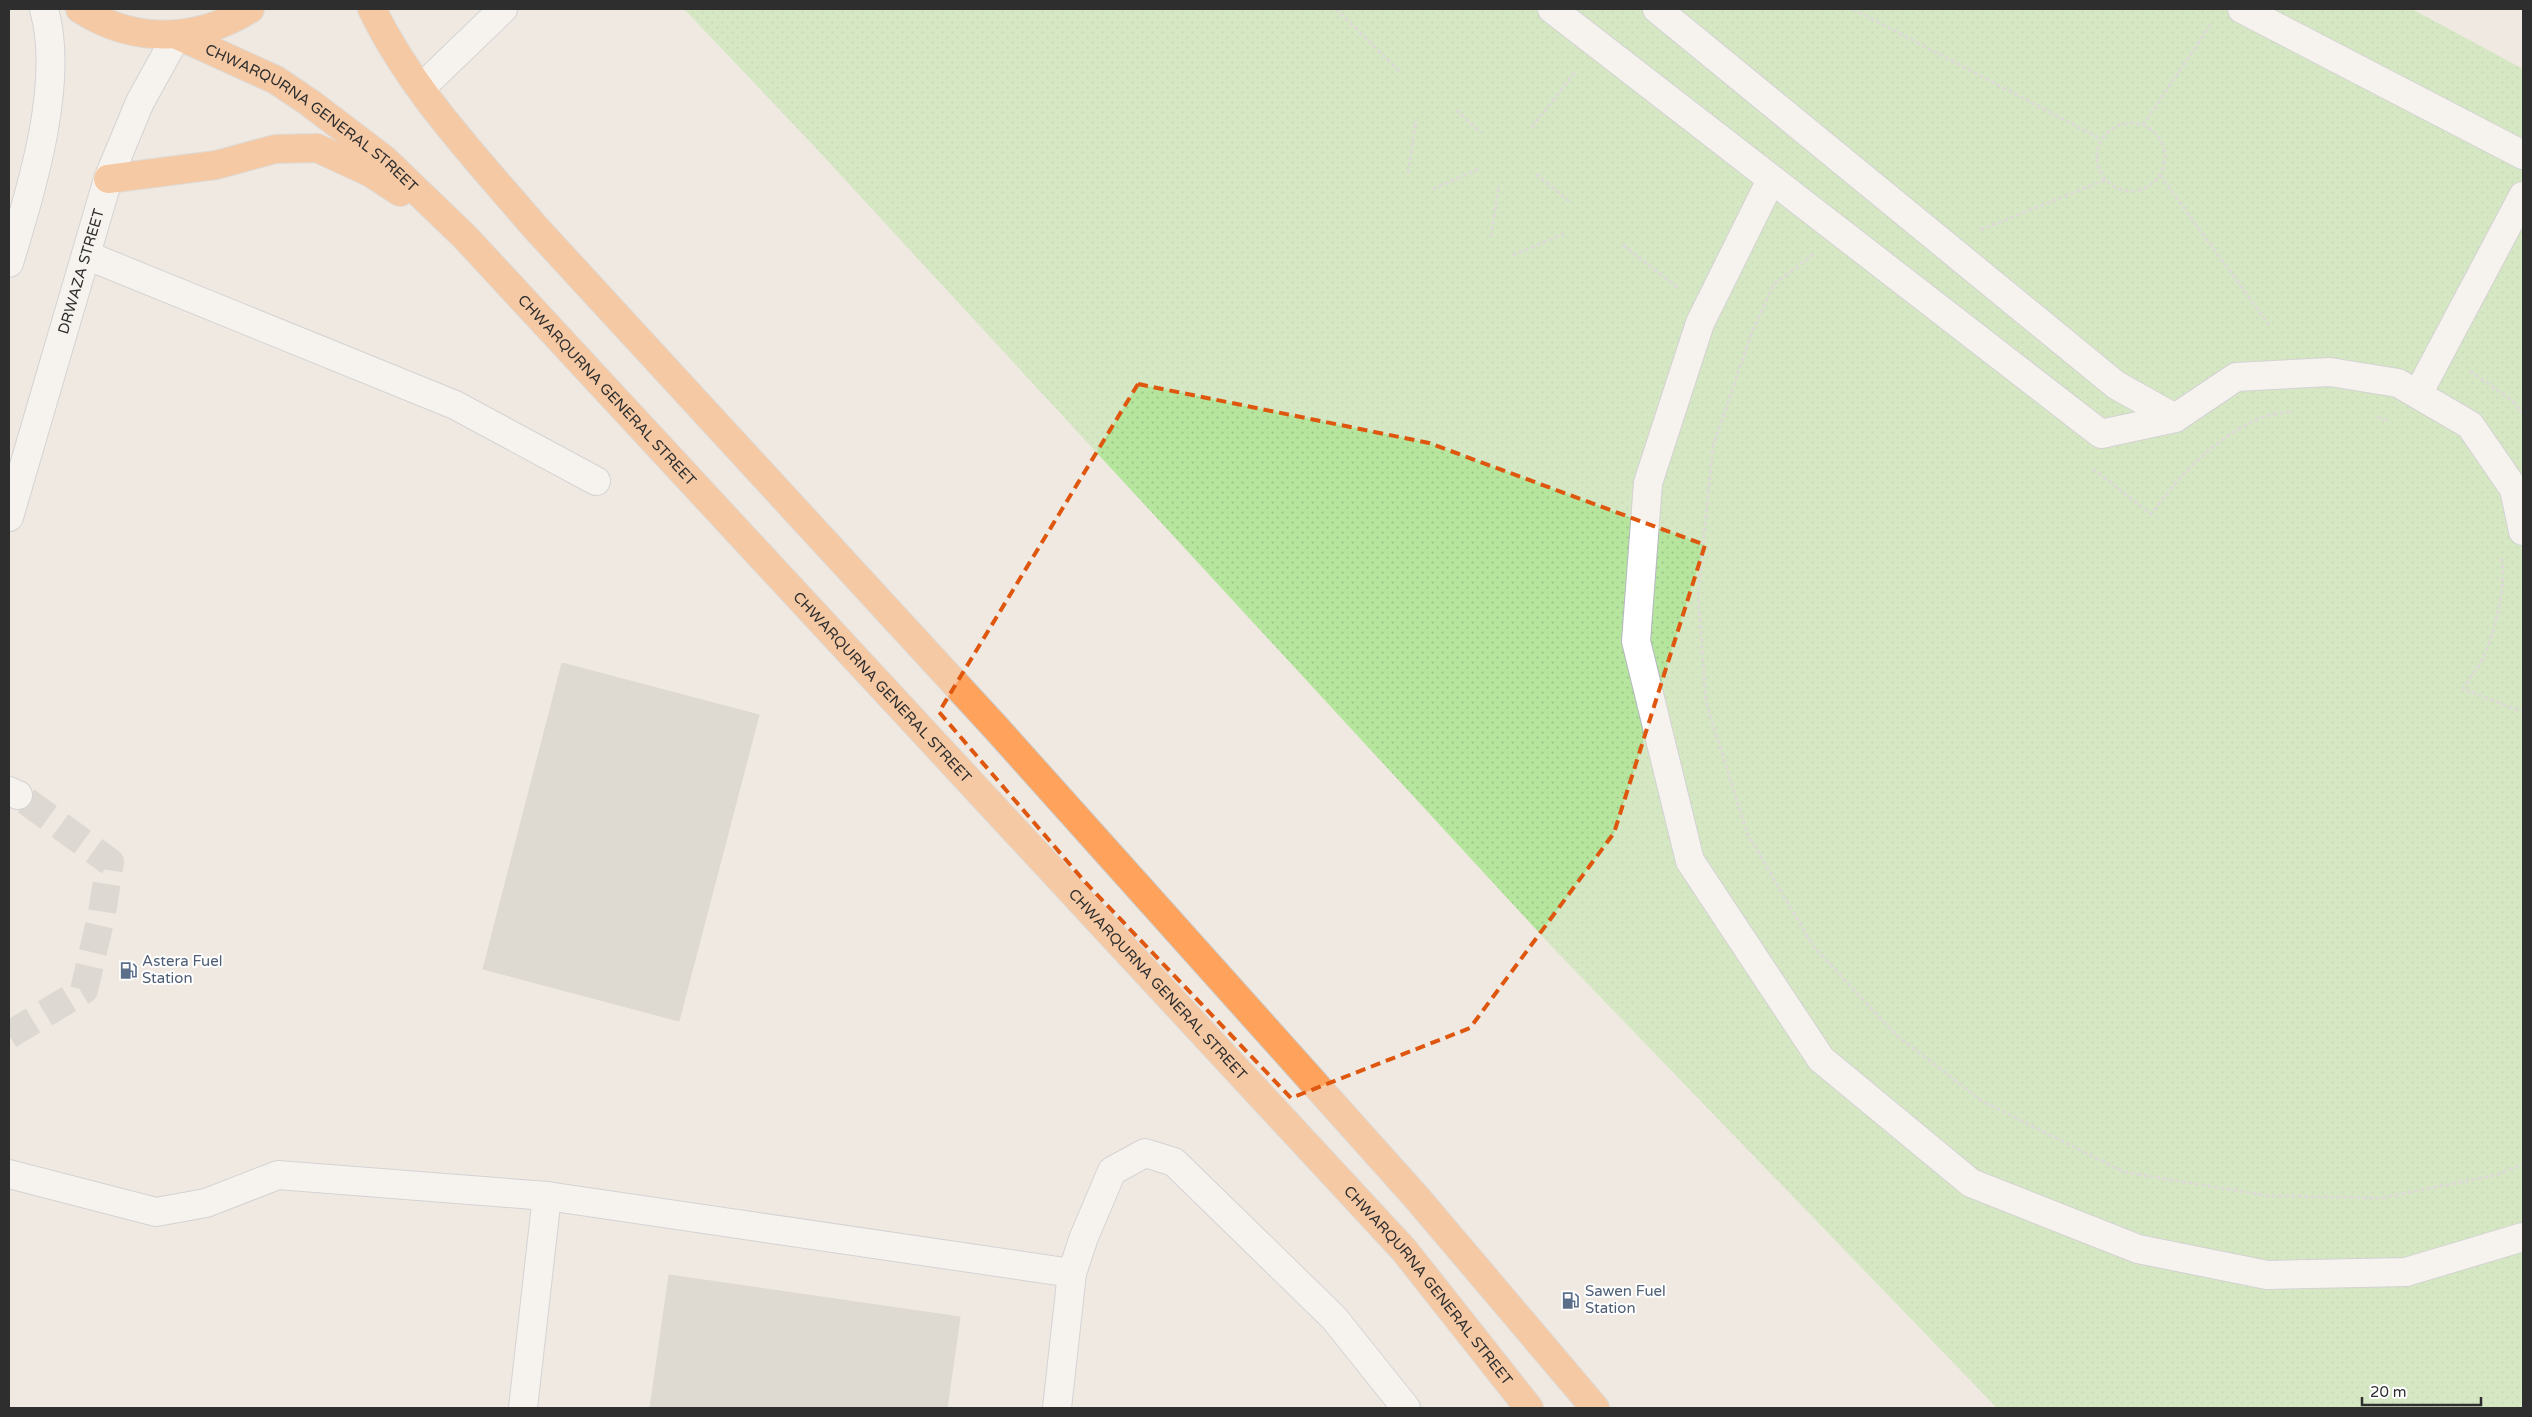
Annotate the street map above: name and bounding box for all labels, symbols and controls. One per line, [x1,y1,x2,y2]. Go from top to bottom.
street label: CHWARQURNA GENERAL STREET [202,40,422,196]
street label: DRWAZA STREET [54,206,108,336]
street label: CHWARQURNA GENERAL STREET [514,291,700,490]
street label: CHWARQURNA GENERAL STREET [789,588,975,787]
street label: CHWARQURNA GENERAL STREET [1065,885,1251,1084]
place label: Astera Fuel Station [142,952,222,987]
fuel station icon: Astera Fuel Station [118,960,138,980]
street label: CHWARQURNA GENERAL STREET [1340,1182,1516,1389]
place label: Sawen Fuel Station [1585,1282,1666,1317]
fuel station icon: Sawen Fuel Station [1561,1290,1581,1310]
scale bar [2362,1374,2481,1406]
text: 20 m [2370,1383,2407,1401]

